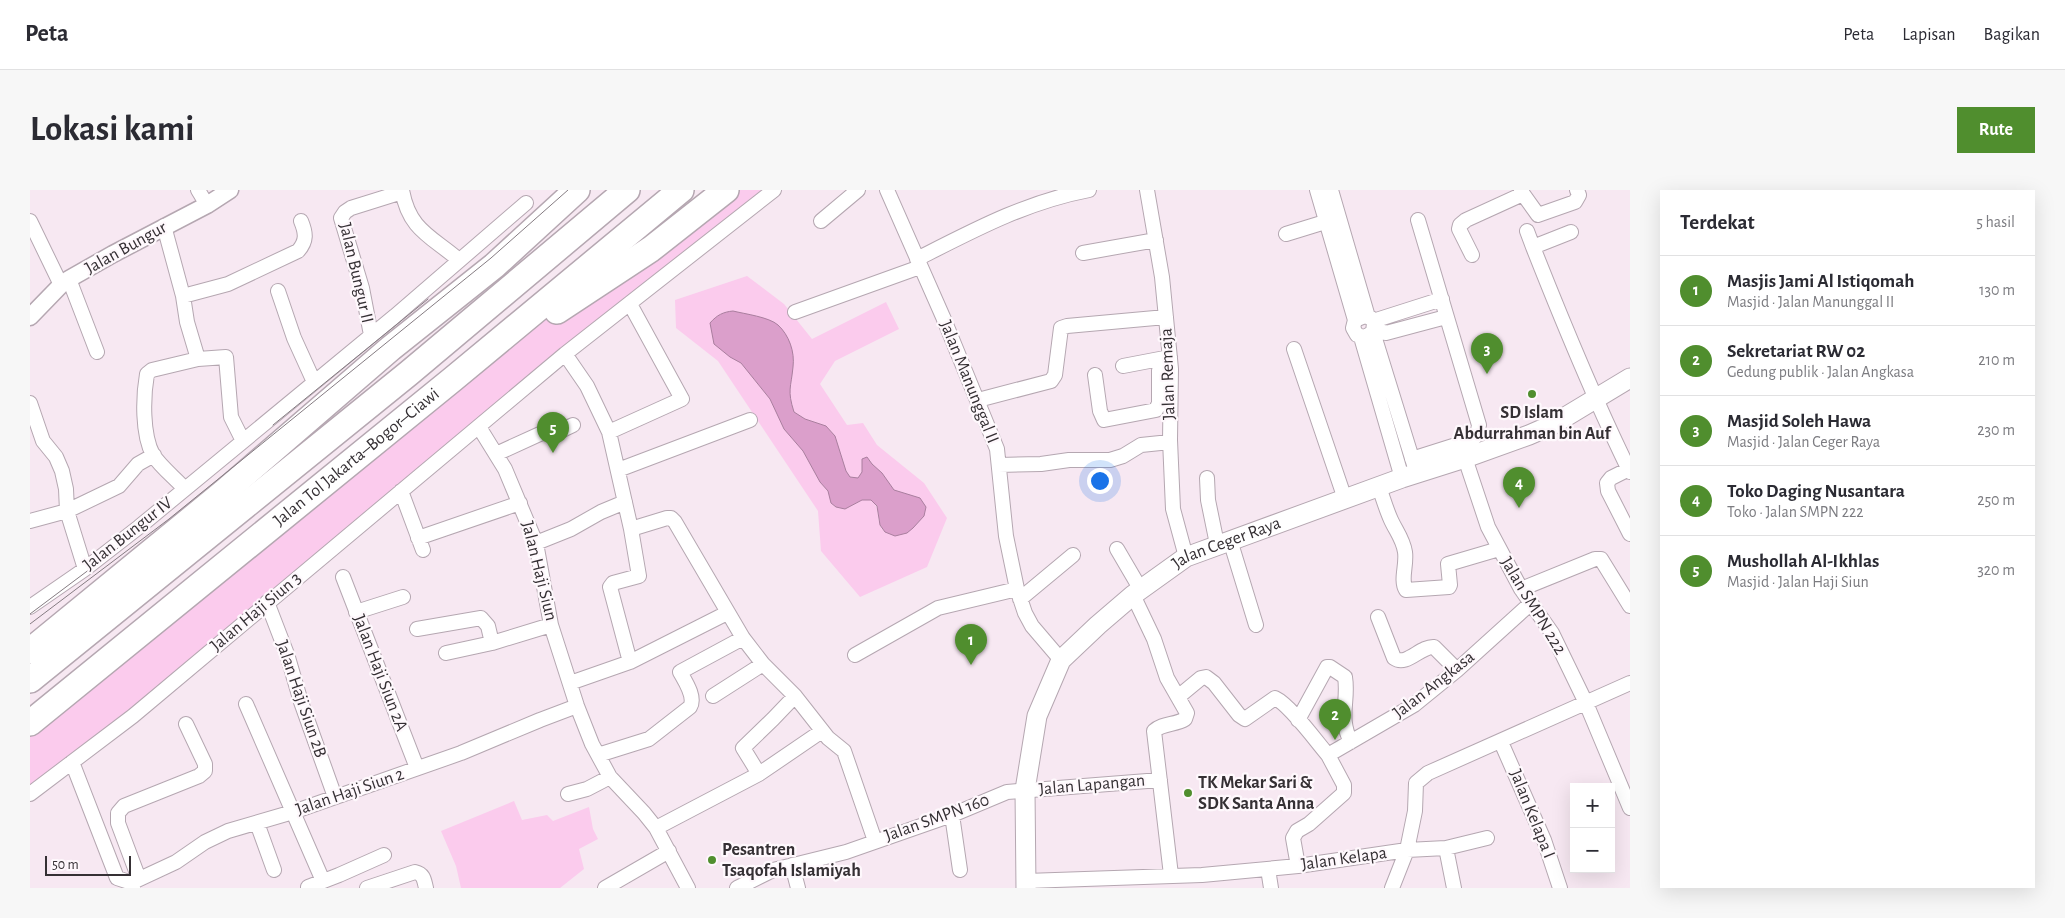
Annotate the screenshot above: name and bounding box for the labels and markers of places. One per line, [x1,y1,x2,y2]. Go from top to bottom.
pin: 3 [1471,333,1503,374]
marker: SD Islam Abdurrahman bin Auf [1526,388,1538,400]
place label: SD Islam Abdurrahman bin Auf [1454,404,1613,443]
pin: 5 [537,412,569,453]
pin: 4 [1503,467,1535,508]
pin: 1 [955,624,987,665]
pin: 2 [1319,699,1351,740]
place label: TK Mekar Sari & SDK Santa Anna [1198,774,1315,813]
marker: TK Mekar Sari & SDK Santa Anna [1182,787,1194,799]
place label: Pesantren Tsaqofah Islamiyah [722,841,861,880]
marker: Pesantren Tsaqofah Islamiyah [706,854,718,866]

